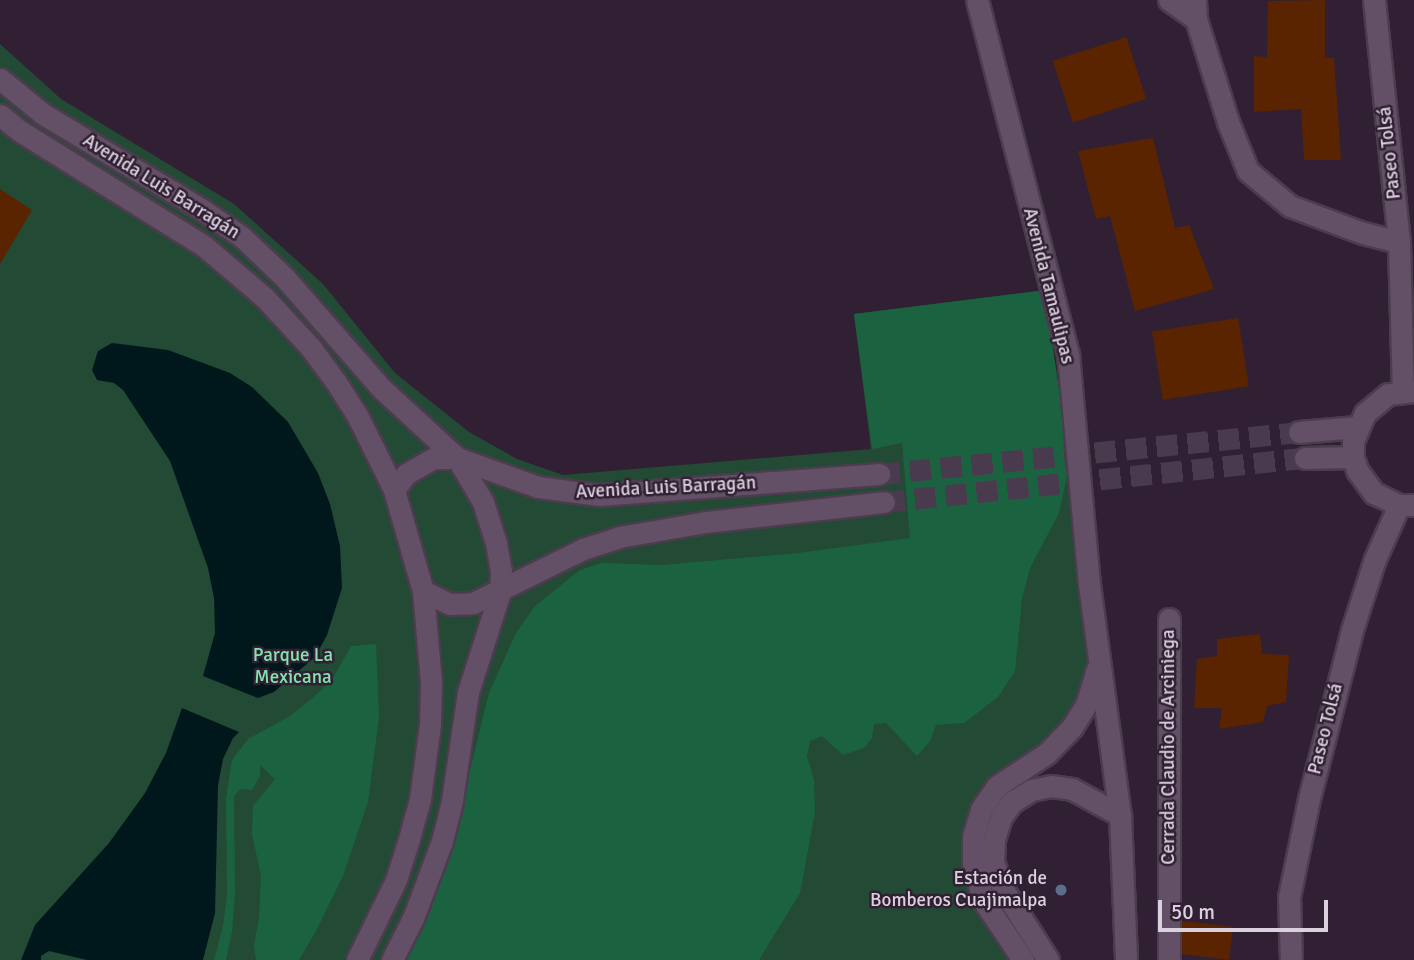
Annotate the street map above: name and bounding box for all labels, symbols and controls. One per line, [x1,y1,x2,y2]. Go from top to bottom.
street label: Paseo Tolsá [1374,106,1406,200]
street label: Avenida Luis Barragán [78,129,244,245]
street label: Avenida Tamaulipas [1018,206,1078,366]
street label: Avenida Luis Barragán [575,472,757,504]
street label: Cerrada Claudio de Arciniega [1158,629,1180,865]
park label: Parque La Mexicana [253,645,333,689]
street label: Paseo Tolsá [1304,681,1348,777]
place label: Estación de Bomberos Cuajimalpa [870,868,1047,912]
marker: Estación de Bomberos Cuajimalpa [1053,882,1069,898]
scale bar [1162,886,1332,930]
text: 50 m [1171,899,1215,925]

